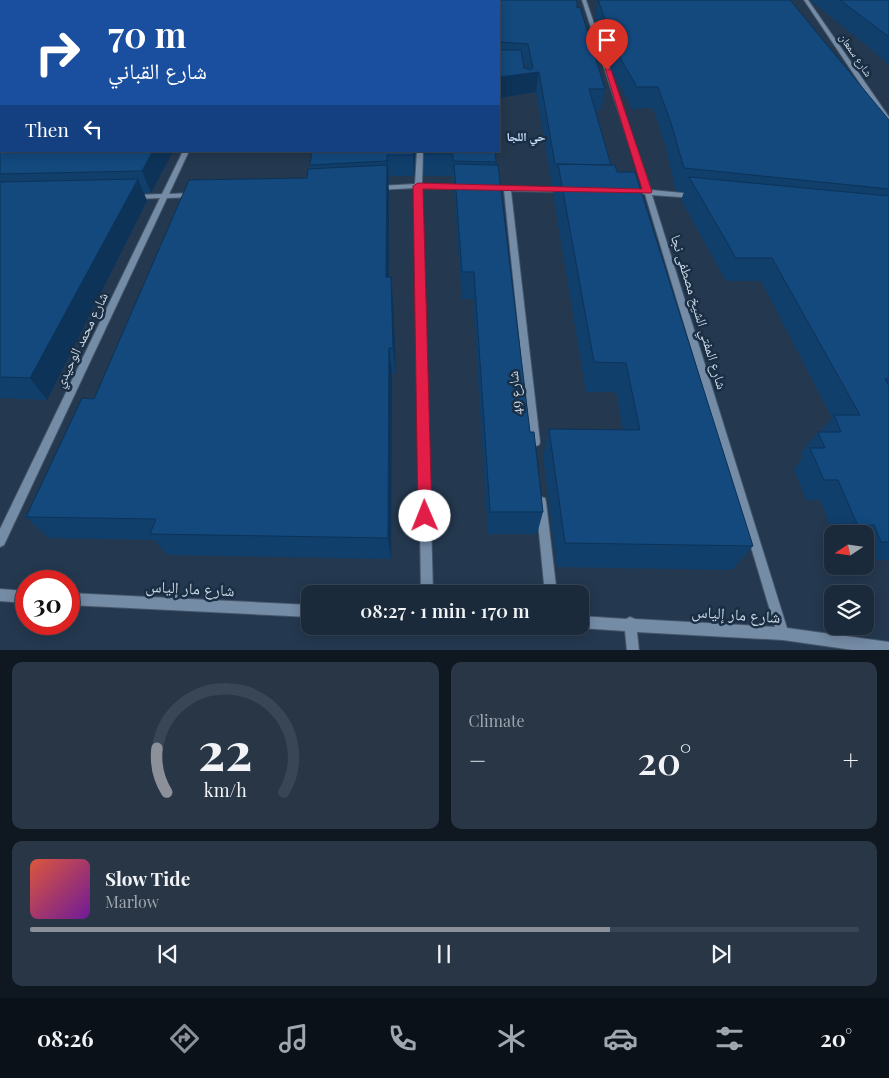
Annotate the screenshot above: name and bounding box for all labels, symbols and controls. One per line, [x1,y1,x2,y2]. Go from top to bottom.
text: 70 m [108,10,186,57]
pin [586,19,628,70]
icon: right [25,20,90,85]
icon: arrive [593,26,621,54]
street label: شارع سمعان [836,30,876,79]
text: شارع القباني [108,55,207,85]
icon: left [79,115,107,143]
text: Then [25,116,69,142]
district label: حي اللجا [506,128,546,147]
street label: شارع المفتي الشيخ مصطفى نجا [664,232,732,392]
street label: شارع محمد الوحيدي [49,289,114,392]
street label: شارع 49 [503,370,527,416]
position arrow [398,489,450,541]
north arrow [824,525,874,575]
map controls [824,525,874,635]
speed limit sign: 30 [15,570,80,635]
street label: شارع مار إلياس [145,575,235,601]
button: layers [824,585,874,635]
text: 08:27 · 1 min · 170 m [360,597,530,623]
street label: شارع مار إلياس [691,600,781,628]
text: Climate [469,710,525,731]
text: 22 [198,715,252,784]
text: 20° [638,734,692,785]
text: − [469,741,487,778]
text: + [843,741,859,778]
text: km/h [204,778,247,801]
text: Slow Tide [105,865,190,891]
text: Marlow [105,891,159,912]
icon: previous [154,940,182,968]
icon: pause [430,940,458,968]
icon: next [707,940,735,968]
icon: directions [167,1021,202,1056]
icon: music [276,1021,311,1056]
icon: phone [385,1021,420,1056]
icon: climate [494,1021,529,1056]
icon: car [603,1021,638,1056]
icon: filters [712,1021,747,1056]
text: 08:26 [37,1023,94,1053]
text: 20° [820,1023,852,1053]

